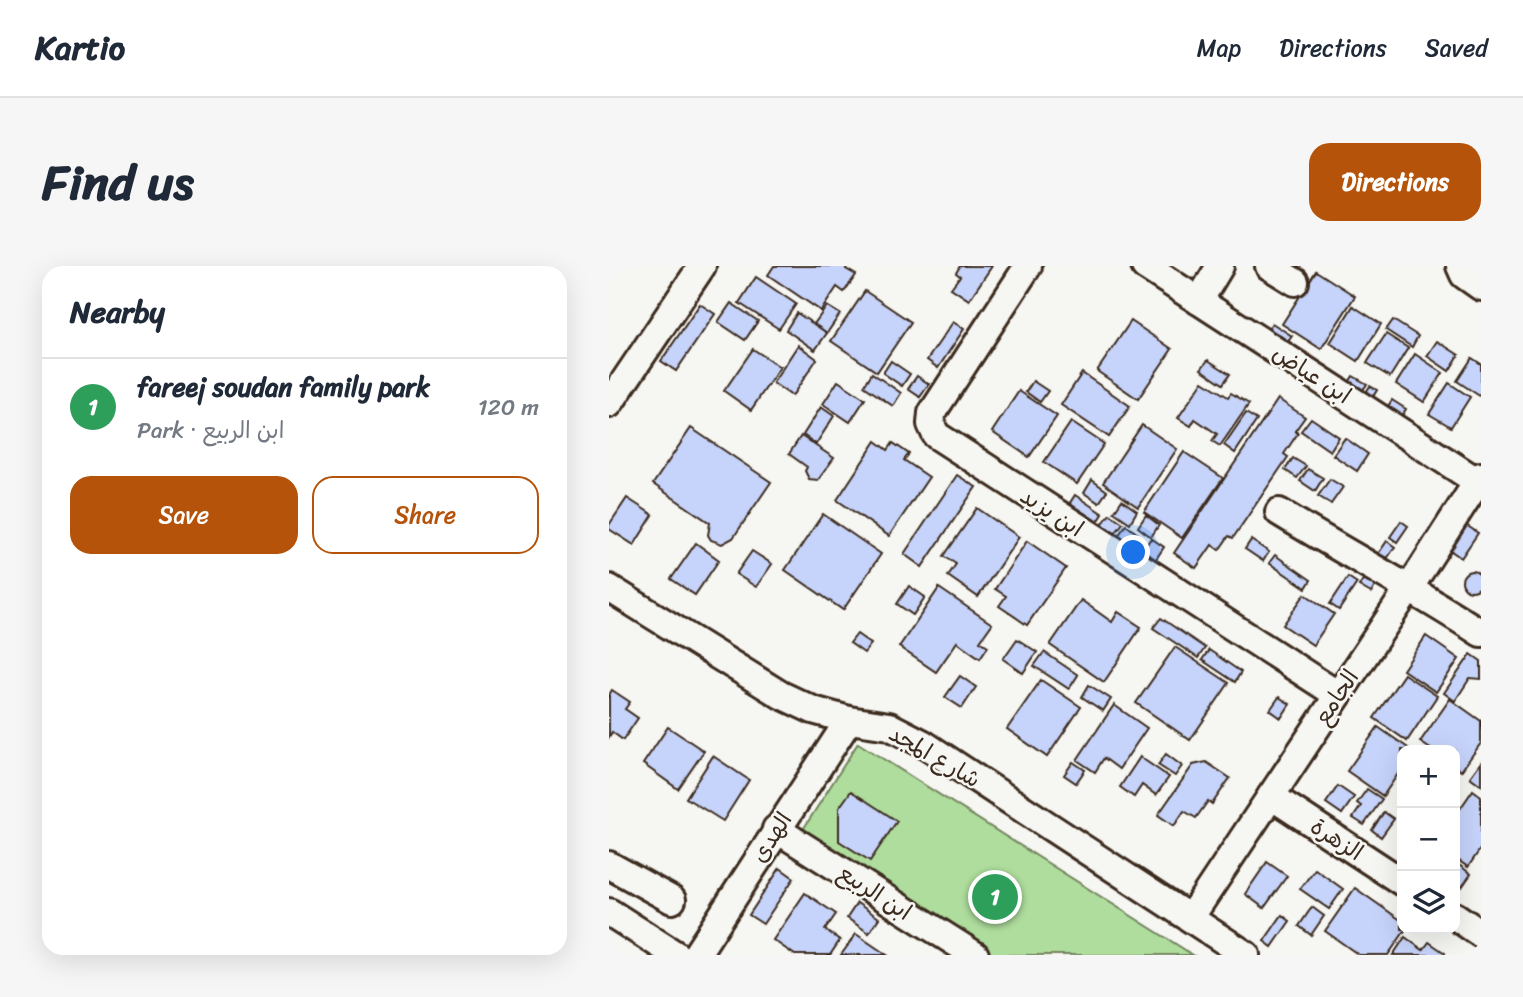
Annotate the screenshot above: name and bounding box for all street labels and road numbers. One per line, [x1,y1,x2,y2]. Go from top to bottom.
street label: ابن عياض [1264,333,1360,416]
street label: ابن يزيد [1011,476,1092,549]
street label: الجامع [1303,661,1370,734]
street label: شارع المجد [881,713,989,799]
street label: الهدى [739,803,803,871]
street label: الزهرة [1302,807,1372,872]
street label: ابن الربيع [829,853,920,932]

